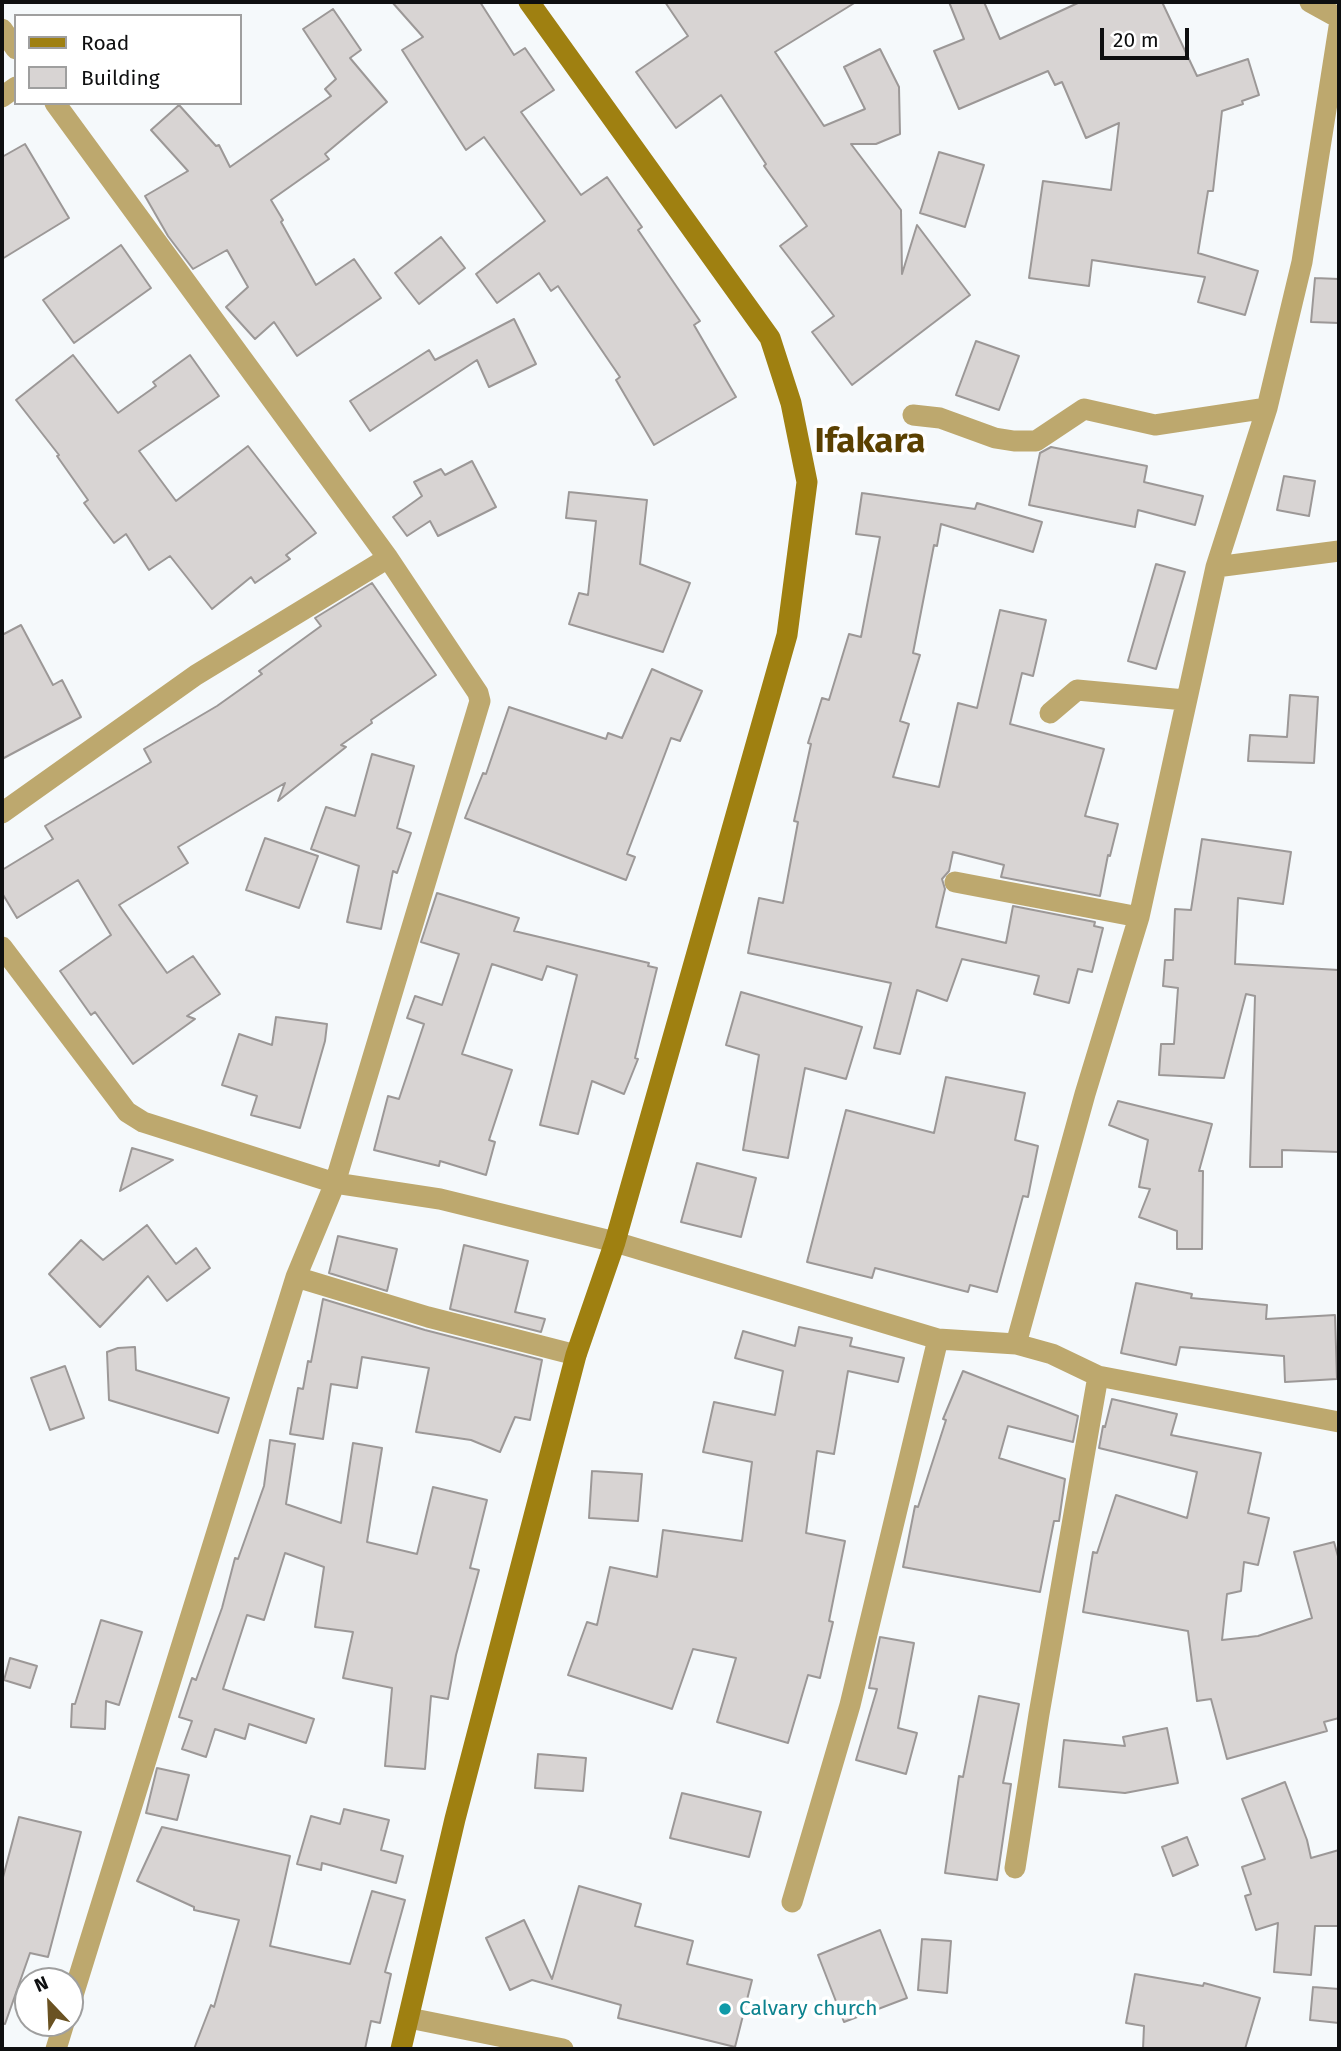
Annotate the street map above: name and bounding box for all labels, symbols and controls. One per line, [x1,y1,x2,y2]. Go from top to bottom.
legend [14,14,242,105]
scale bar [1103,14,1192,58]
text: 20 m [1113,27,1159,53]
text: Road [81,30,129,56]
text: Building [81,65,160,91]
district label: Ifakara [814,421,926,463]
north arrow [14,1967,84,2037]
text: N [31,1971,52,1997]
place label: Calvary church [739,1996,878,2022]
marker: Calvary church [717,2001,733,2017]

